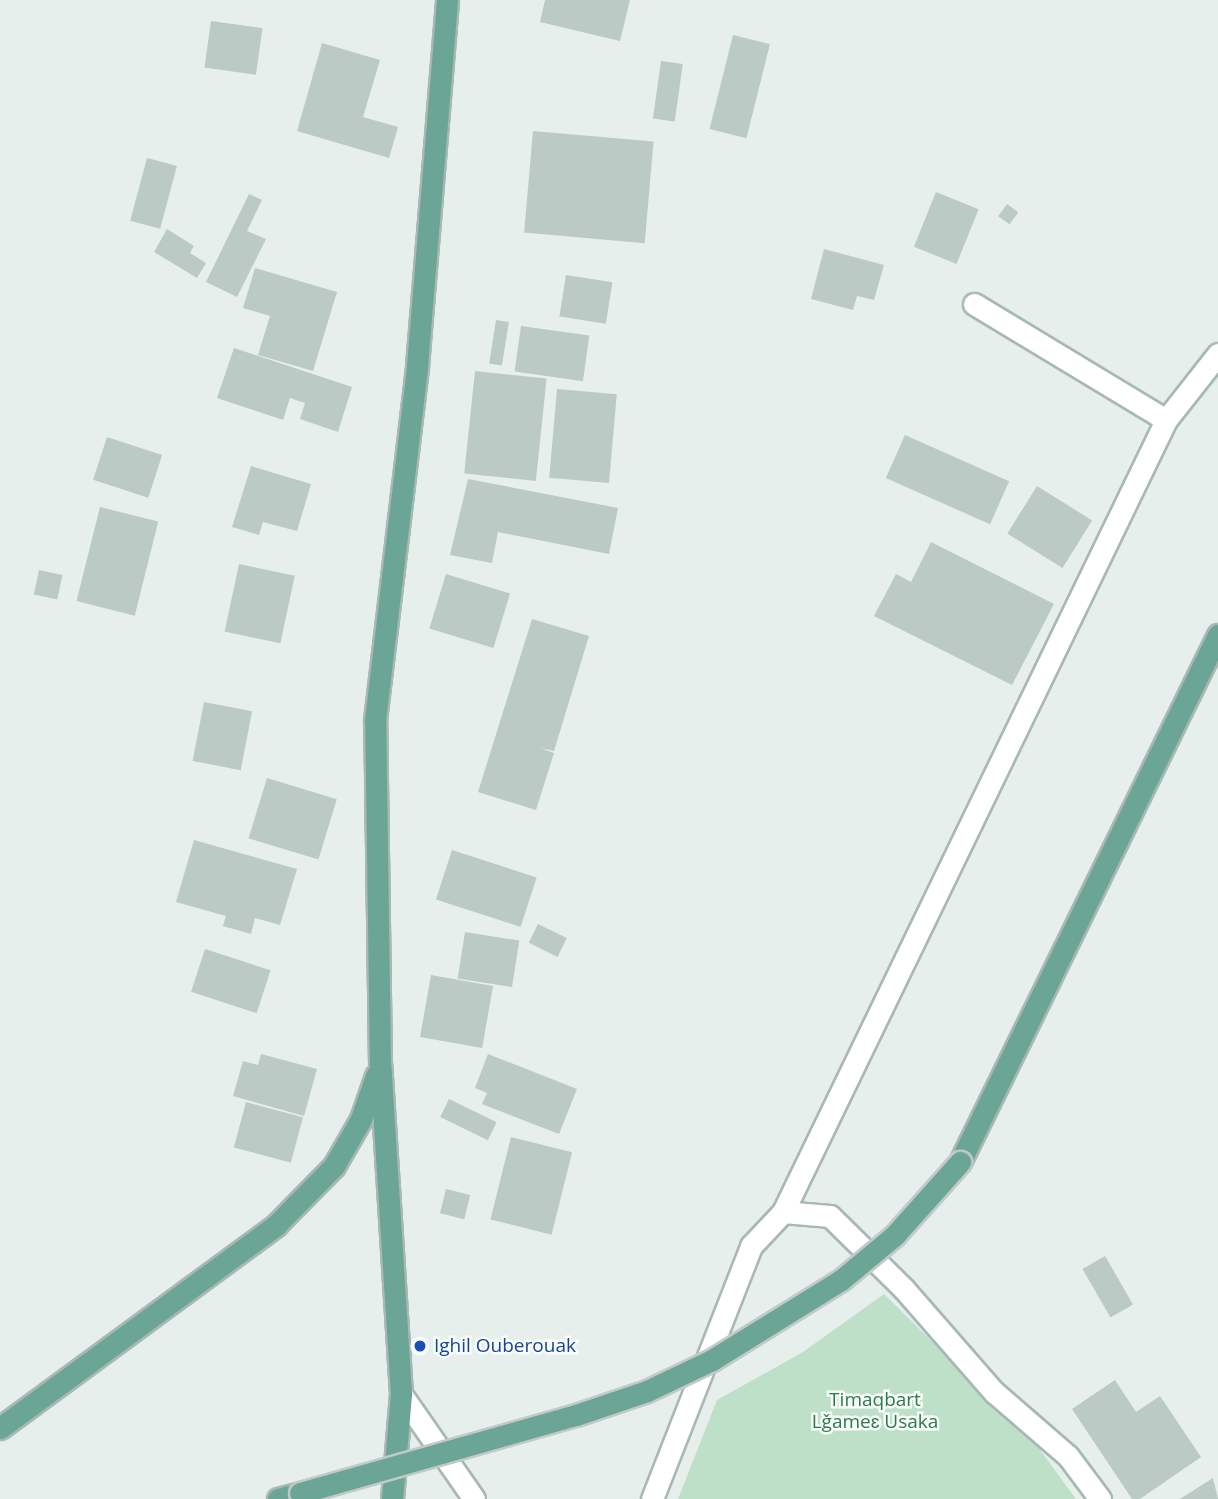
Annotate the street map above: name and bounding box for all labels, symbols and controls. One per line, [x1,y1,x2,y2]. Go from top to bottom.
place label: Ighil Ouberouak [434,1335,576,1357]
marker: Ighil Ouberouak [412,1338,428,1354]
park label: Timaqbart Lǧameɛ Usaka [812,1389,938,1433]

